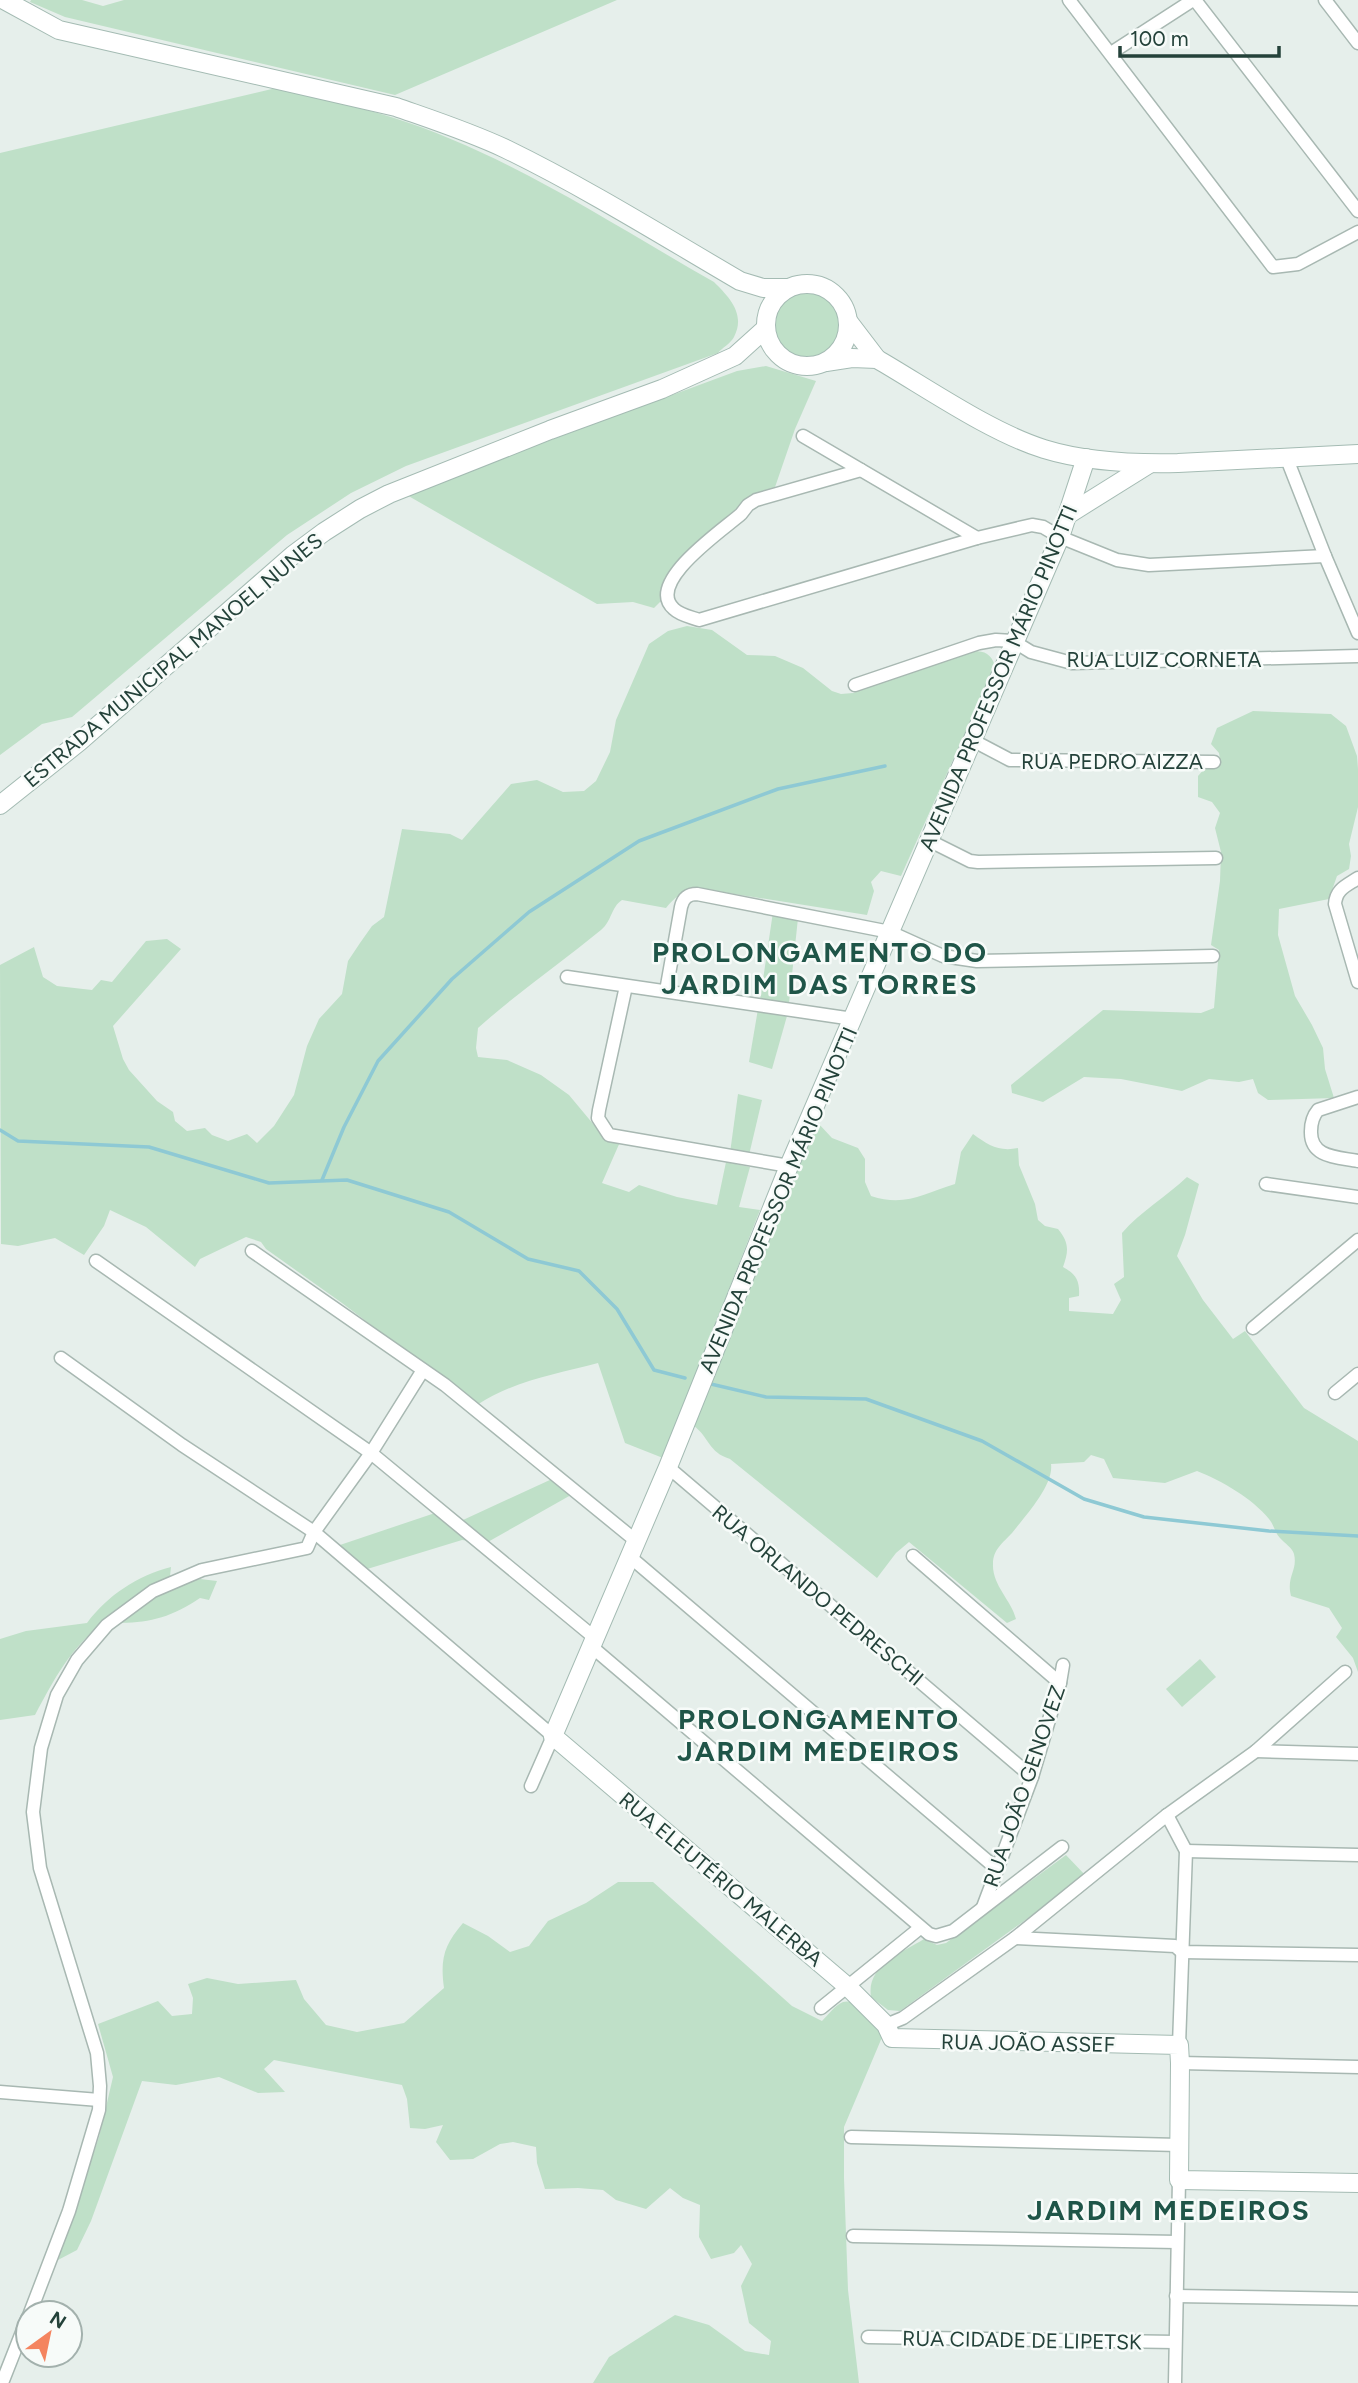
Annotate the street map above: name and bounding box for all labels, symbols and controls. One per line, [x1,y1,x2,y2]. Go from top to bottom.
scale bar [1120,14,1279,58]
text: 100 m [1130,26,1189,51]
street label: AVENIDA PROFESSOR MÁRIO PINOTTI [914,501,1082,855]
street label: ESTRADA MUNICIPAL MANOEL NUNES [19,528,327,792]
street label: RUA LUIZ CORNETA [1066,647,1262,672]
street label: RUA PEDRO AIZZA [1021,749,1203,774]
district label: PROLONGAMENTO DO JARDIM DAS TORRES [652,935,988,1001]
street label: AVENIDA PROFESSOR MÁRIO PINOTTI [694,1023,862,1377]
street label: RUA ORLANDO PEDRESCHI [707,1499,929,1691]
street label: RUA JOÃO GENOVEZ [978,1682,1070,1890]
district label: PROLONGAMENTO JARDIM MEDEIROS [677,1702,961,1768]
street label: RUA ELEUTÉRIO MALERBA [614,1787,828,1971]
street label: RUA JOÃO ASSEF [941,2029,1115,2057]
district label: JARDIM MEDEIROS [1027,2193,1311,2227]
north arrow [14,2299,84,2369]
text: N [46,2307,70,2334]
street label: RUA CIDADE DE LIPETSK [902,2325,1142,2355]

